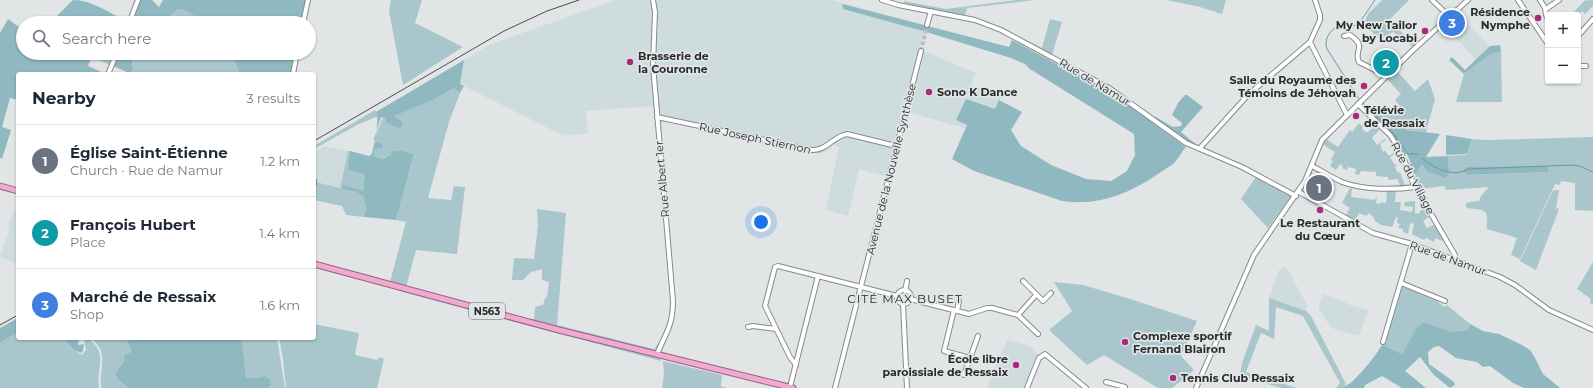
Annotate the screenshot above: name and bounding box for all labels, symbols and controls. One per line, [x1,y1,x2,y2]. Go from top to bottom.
place label: Résidence Nymphe [1470,5,1530,32]
pin: 3 [1439,8,1465,38]
map controls [1545,12,1581,84]
button: + [1545,12,1581,48]
marker: Résidence Nymphe [1533,13,1543,23]
search box [16,16,316,60]
place label: My New Tailor by Locabi [1336,18,1417,45]
marker: My New Tailor by Locabi [1420,26,1430,36]
icon: search [30,27,52,49]
text: Search here [62,29,151,48]
pin: 2 [1373,48,1399,78]
button: − [1545,48,1581,84]
place label: Brasserie de la Couronne [638,49,709,76]
street label: Rue de Namur [1057,55,1133,109]
marker: Brasserie de la Couronne [625,57,635,67]
place label: Salle du Royaume des Témoins de Jéhovah [1229,73,1356,100]
marker: Salle du Royaume des Témoins de Jéhovah [1359,81,1369,91]
street label: Avenue de la Nouvelle Synthèse [863,82,919,256]
place label: Sono K Dance [937,85,1017,99]
marker: Sono K Dance [924,87,934,97]
text: Nearby [32,88,96,108]
text: 3 results [246,90,300,106]
place label: Télévie de Ressaix [1364,103,1425,130]
marker: Télévie de Ressaix [1351,111,1361,121]
street label: Rue Joseph Stiernon [698,119,812,157]
street label: Rue Albert 1er [652,140,672,218]
street label: Rue du Village [1388,140,1438,217]
text: Église Saint-Étienne [70,143,228,162]
text: 1 [42,153,48,169]
text: 1.2 km [260,153,300,169]
text: Church · Rue de Namur [70,162,223,178]
pin: 1 [1306,173,1332,203]
marker: Le Restaurant du Cœur [1315,205,1325,215]
your location [751,212,771,232]
text: François Hubert [70,215,196,234]
place label: Le Restaurant du Cœur [1280,216,1360,243]
text: 2 [41,225,49,241]
text: 1.4 km [259,225,300,241]
text: Place [70,234,106,250]
street label: Rue de Namur [1408,238,1488,278]
text: Marché de Ressaix [70,287,216,306]
district label: CITÉ MAX BUSET [847,291,963,306]
text: 3 [41,297,49,313]
text: 1.6 km [260,297,300,313]
road number: N563 [469,303,505,319]
text: Shop [70,306,104,322]
place label: Complexe sportif Fernand Blairon [1133,329,1232,356]
marker: Complexe sportif Fernand Blairon [1120,337,1130,347]
place label: École libre paroissiale de Ressaix [882,352,1008,379]
marker: École libre paroissiale de Ressaix [1011,360,1021,370]
place label: Tennis Club Ressaix [1181,371,1295,385]
marker: Tennis Club Ressaix [1168,373,1178,383]

